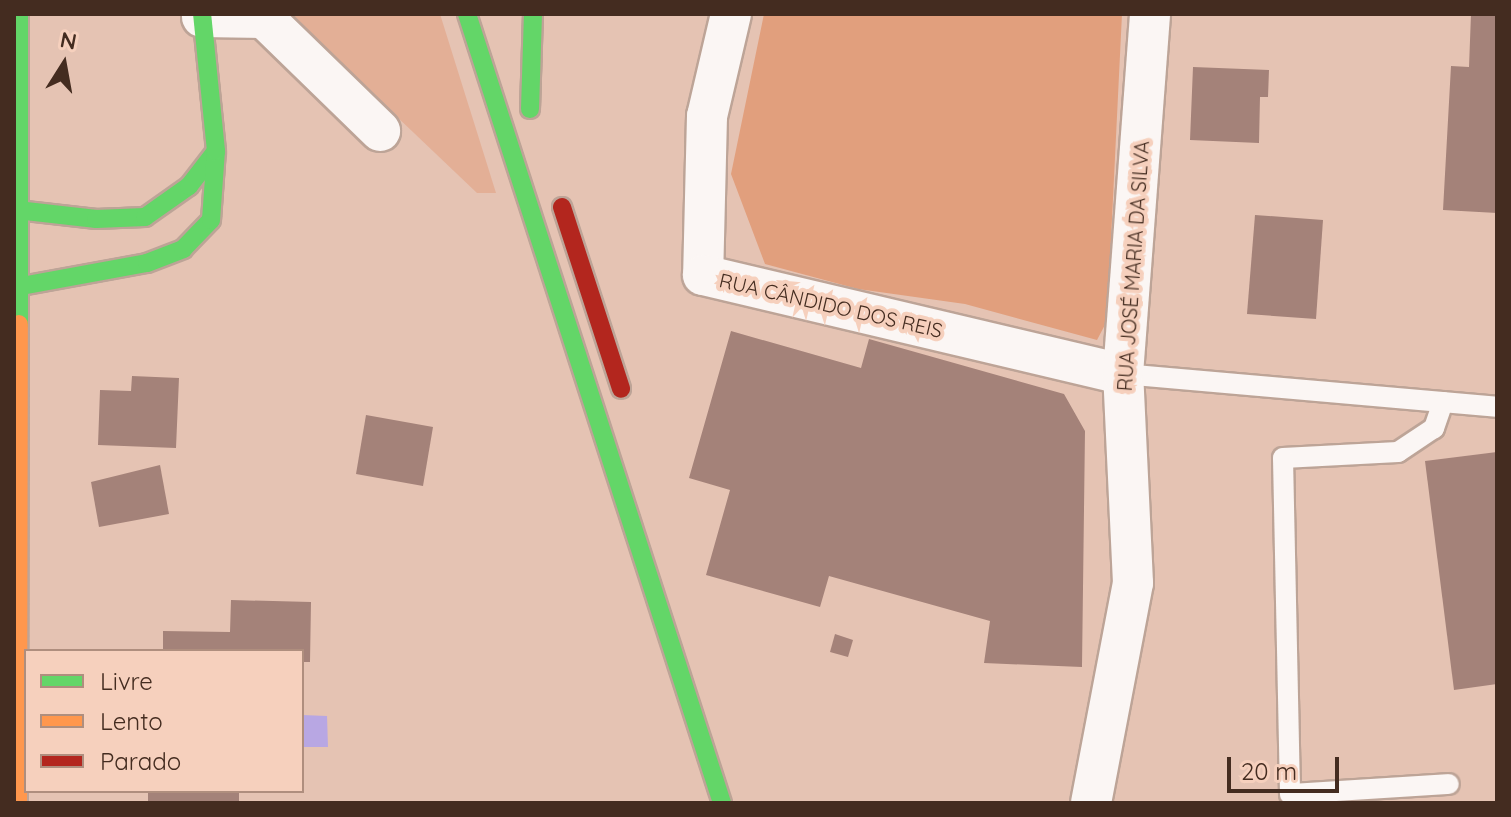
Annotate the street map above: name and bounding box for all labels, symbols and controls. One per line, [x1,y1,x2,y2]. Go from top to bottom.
north arrow [24,24,104,104]
text: N [58,25,79,56]
street label: RUA JOSÉ MARIA DA SILVA [1112,140,1154,392]
street label: RUA CÂNDIDO DOS REIS [717,268,945,342]
legend [24,649,304,793]
text: Livre [100,666,153,696]
text: Lento [100,706,163,736]
scale bar [1231,741,1343,791]
text: Parado [100,746,181,776]
text: 20 m [1241,756,1297,786]

